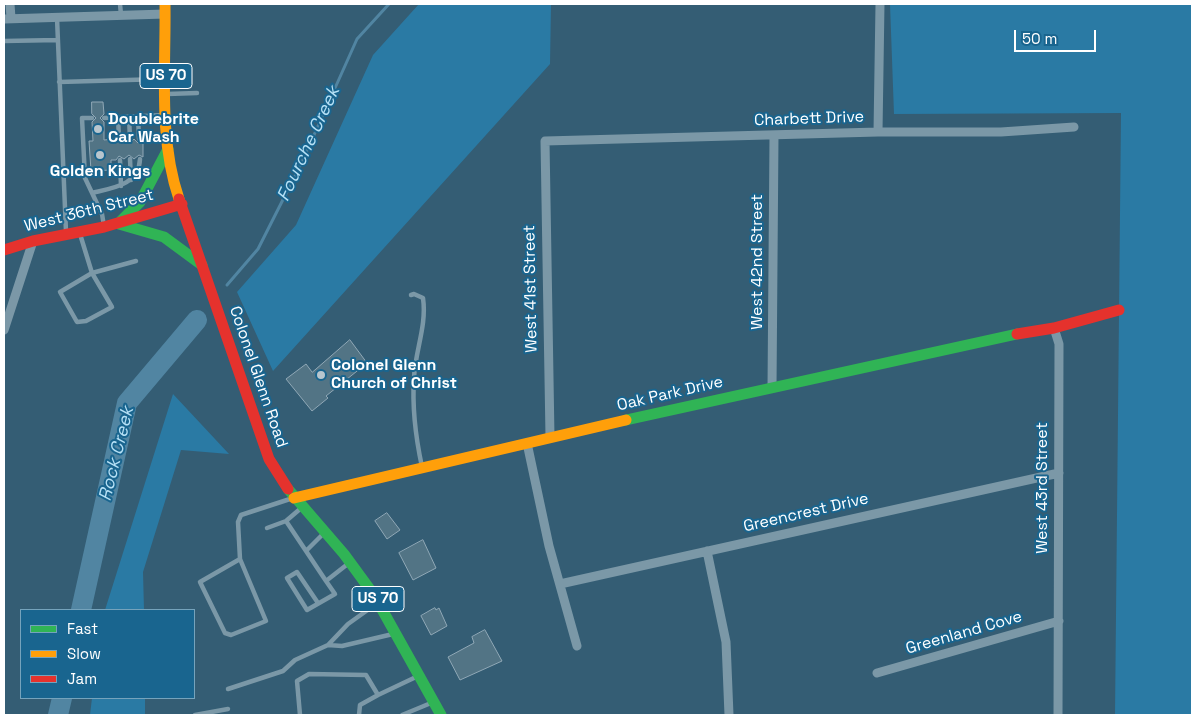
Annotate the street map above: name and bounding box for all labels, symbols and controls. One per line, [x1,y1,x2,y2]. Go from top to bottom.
scale bar [1016,20,1098,52]
text: 50 m [1022,29,1057,48]
road number: US 70 [140,64,192,88]
water label: Fourche Creek [273,83,345,205]
street label: Charbett Drive [754,107,864,131]
place label: Doublebrite Car Wash [108,110,199,148]
marker: Doublebrite Car Wash [92,123,104,135]
marker: Golden Kings [94,149,106,161]
place label: Golden Kings [50,162,150,182]
street label: West 36th Street [22,186,156,236]
street label: West 42nd Street [748,194,768,330]
street label: West 41st Street [520,225,542,353]
street label: Colonel Glenn Road [225,304,291,450]
place label: Colonel Glenn Church of Christ [331,356,457,394]
marker: Colonel Glenn Church of Christ [315,369,327,381]
street label: Oak Park Drive [615,372,725,416]
water label: Rock Creek [95,405,139,503]
street label: West 43rd Street [1033,422,1053,554]
street label: Greencrest Drive [742,489,870,537]
road number: US 70 [352,586,404,612]
street label: Greenland Cove [904,607,1024,659]
legend [20,609,195,699]
text: Fast [67,619,98,638]
text: Slow [67,644,101,663]
text: Jam [67,669,97,688]

